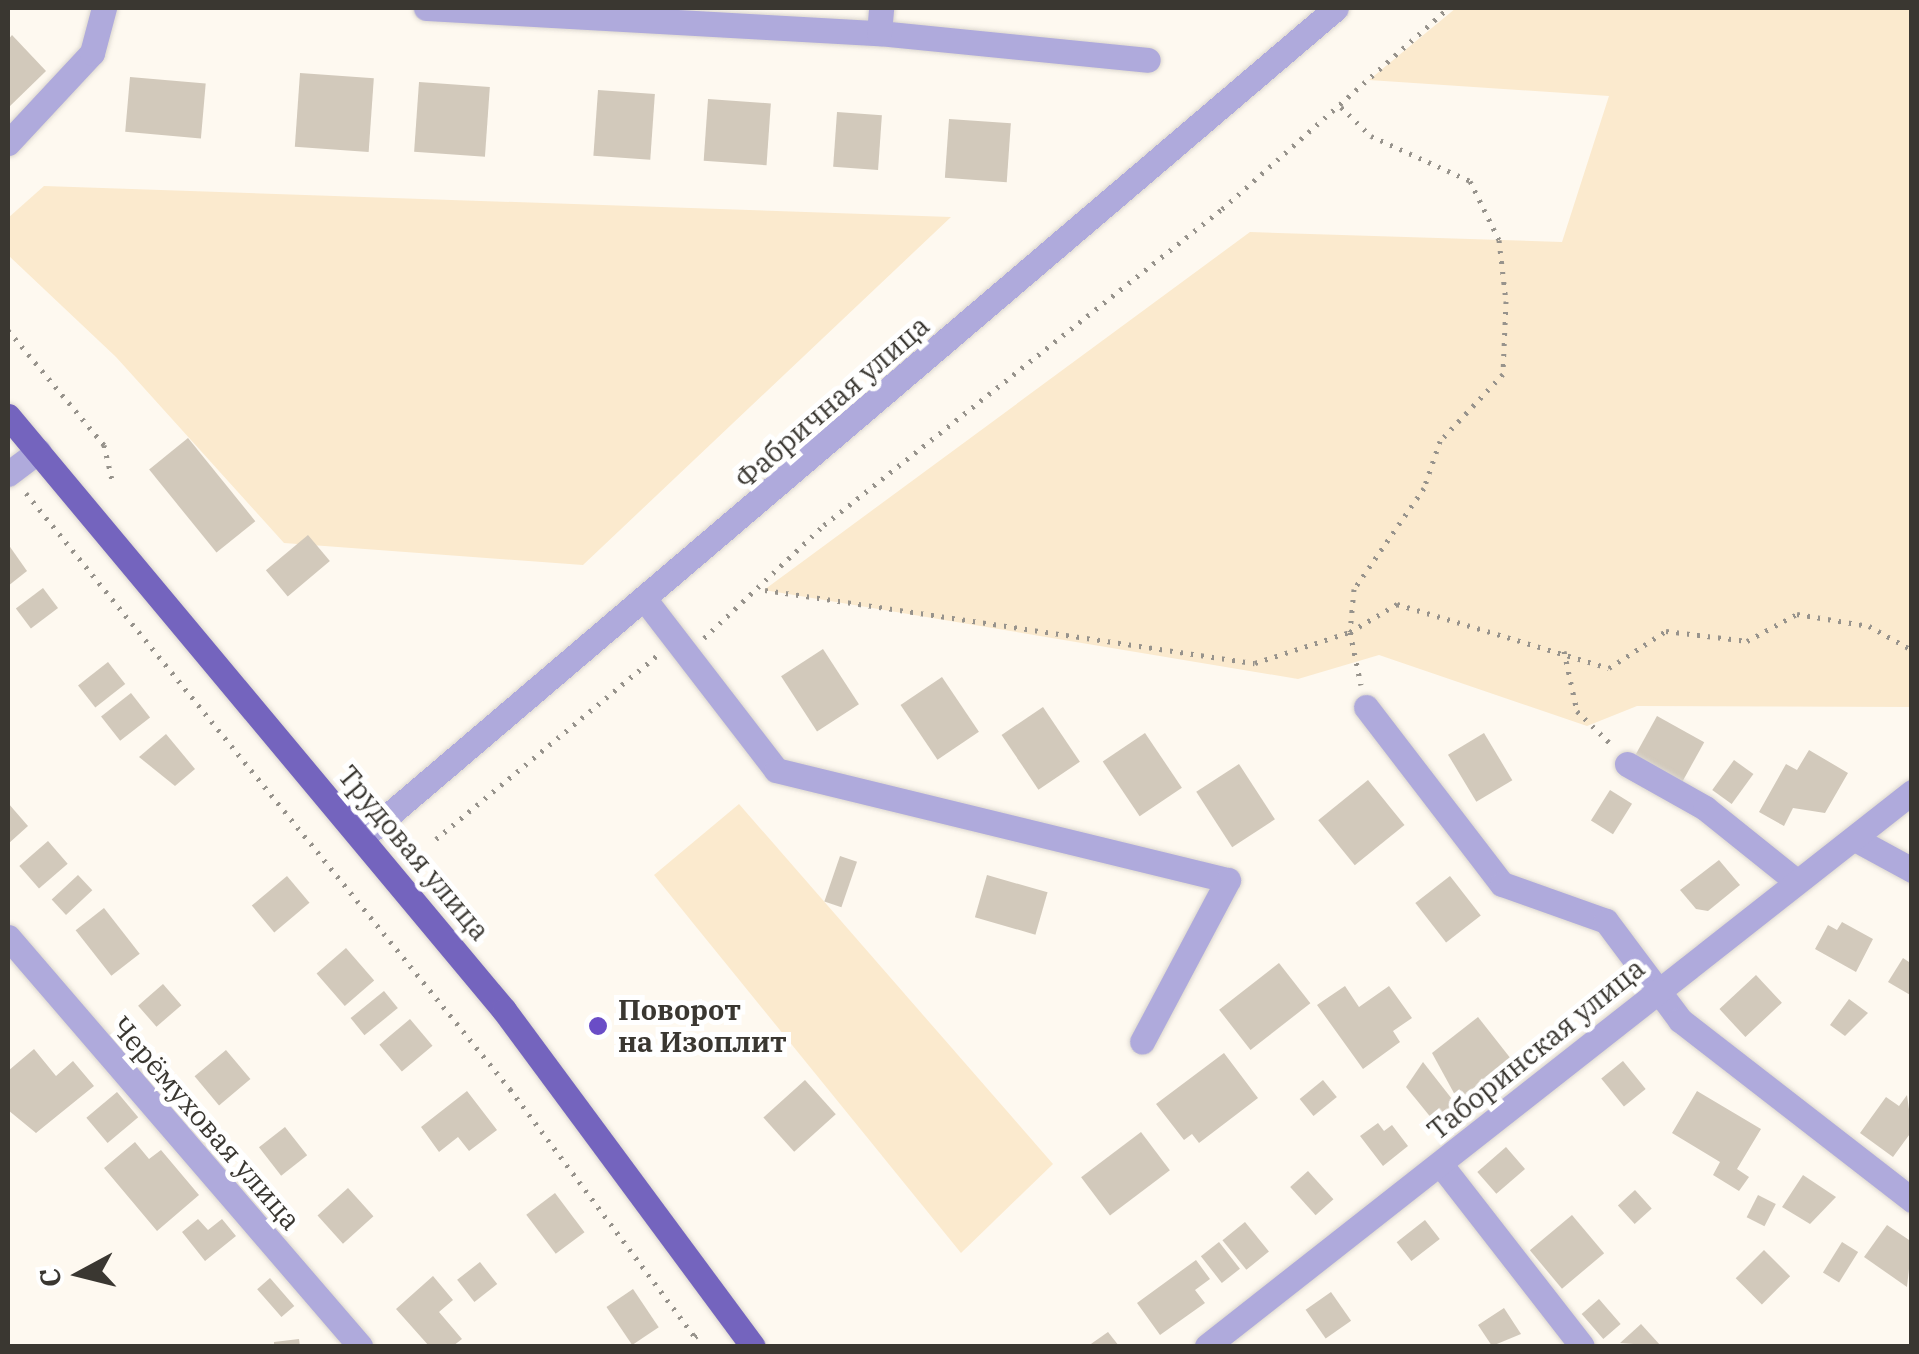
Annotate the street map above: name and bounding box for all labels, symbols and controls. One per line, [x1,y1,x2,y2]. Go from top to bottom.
street label: Фабричная улица [728,309,936,495]
street label: Трудовая улица [331,759,497,947]
street label: Таборинская улица [1421,951,1651,1147]
place label: Поворот на Изоплит [618,993,787,1059]
street label: Черёмуховая улица [104,1010,308,1236]
marker: Поворот на Изоплит [587,1015,609,1037]
north arrow [30,1224,130,1324]
text: С [30,1266,69,1289]

